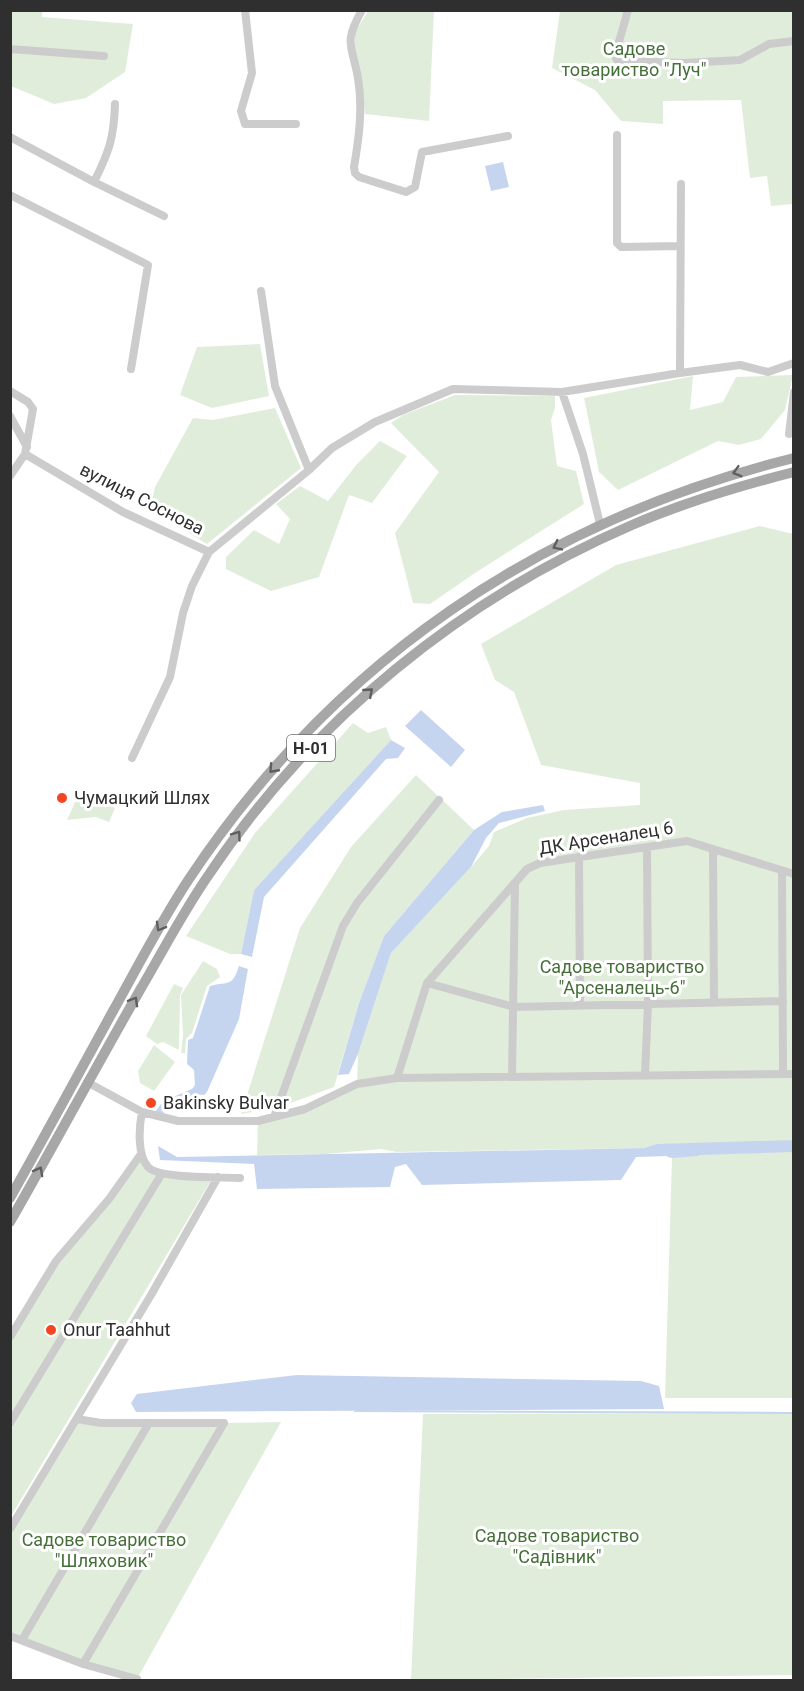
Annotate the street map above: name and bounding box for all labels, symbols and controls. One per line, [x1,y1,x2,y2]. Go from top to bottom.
park label: Садове товариство "Луч" [562,38,706,80]
street label: вулиця Соснова [77,458,208,539]
one-way arrow [732,465,742,478]
one-way arrow [552,539,563,551]
one-way arrow [362,689,373,700]
road number: Н-01 [287,735,335,761]
one-way arrow [269,762,280,772]
place label: Чумацкий Шлях [74,787,210,808]
marker: Чумацкий Шлях [55,791,69,805]
street label: ДК Арсеналец 6 [537,817,675,858]
one-way arrow [230,831,241,842]
one-way arrow [156,921,167,931]
park label: Садове товариство "Арсеналець-6" [540,956,704,998]
one-way arrow [127,997,138,1007]
place label: Bakinsky Bulvar [163,1092,289,1113]
marker: Bakinsky Bulvar [144,1096,158,1110]
one-way arrow [32,1167,43,1177]
place label: Onur Taahhut [63,1319,171,1340]
marker: Onur Taahhut [44,1323,58,1337]
park label: Садове товариство "Садівник" [475,1525,639,1567]
park label: Садове товариство "Шляховик" [22,1529,186,1571]

